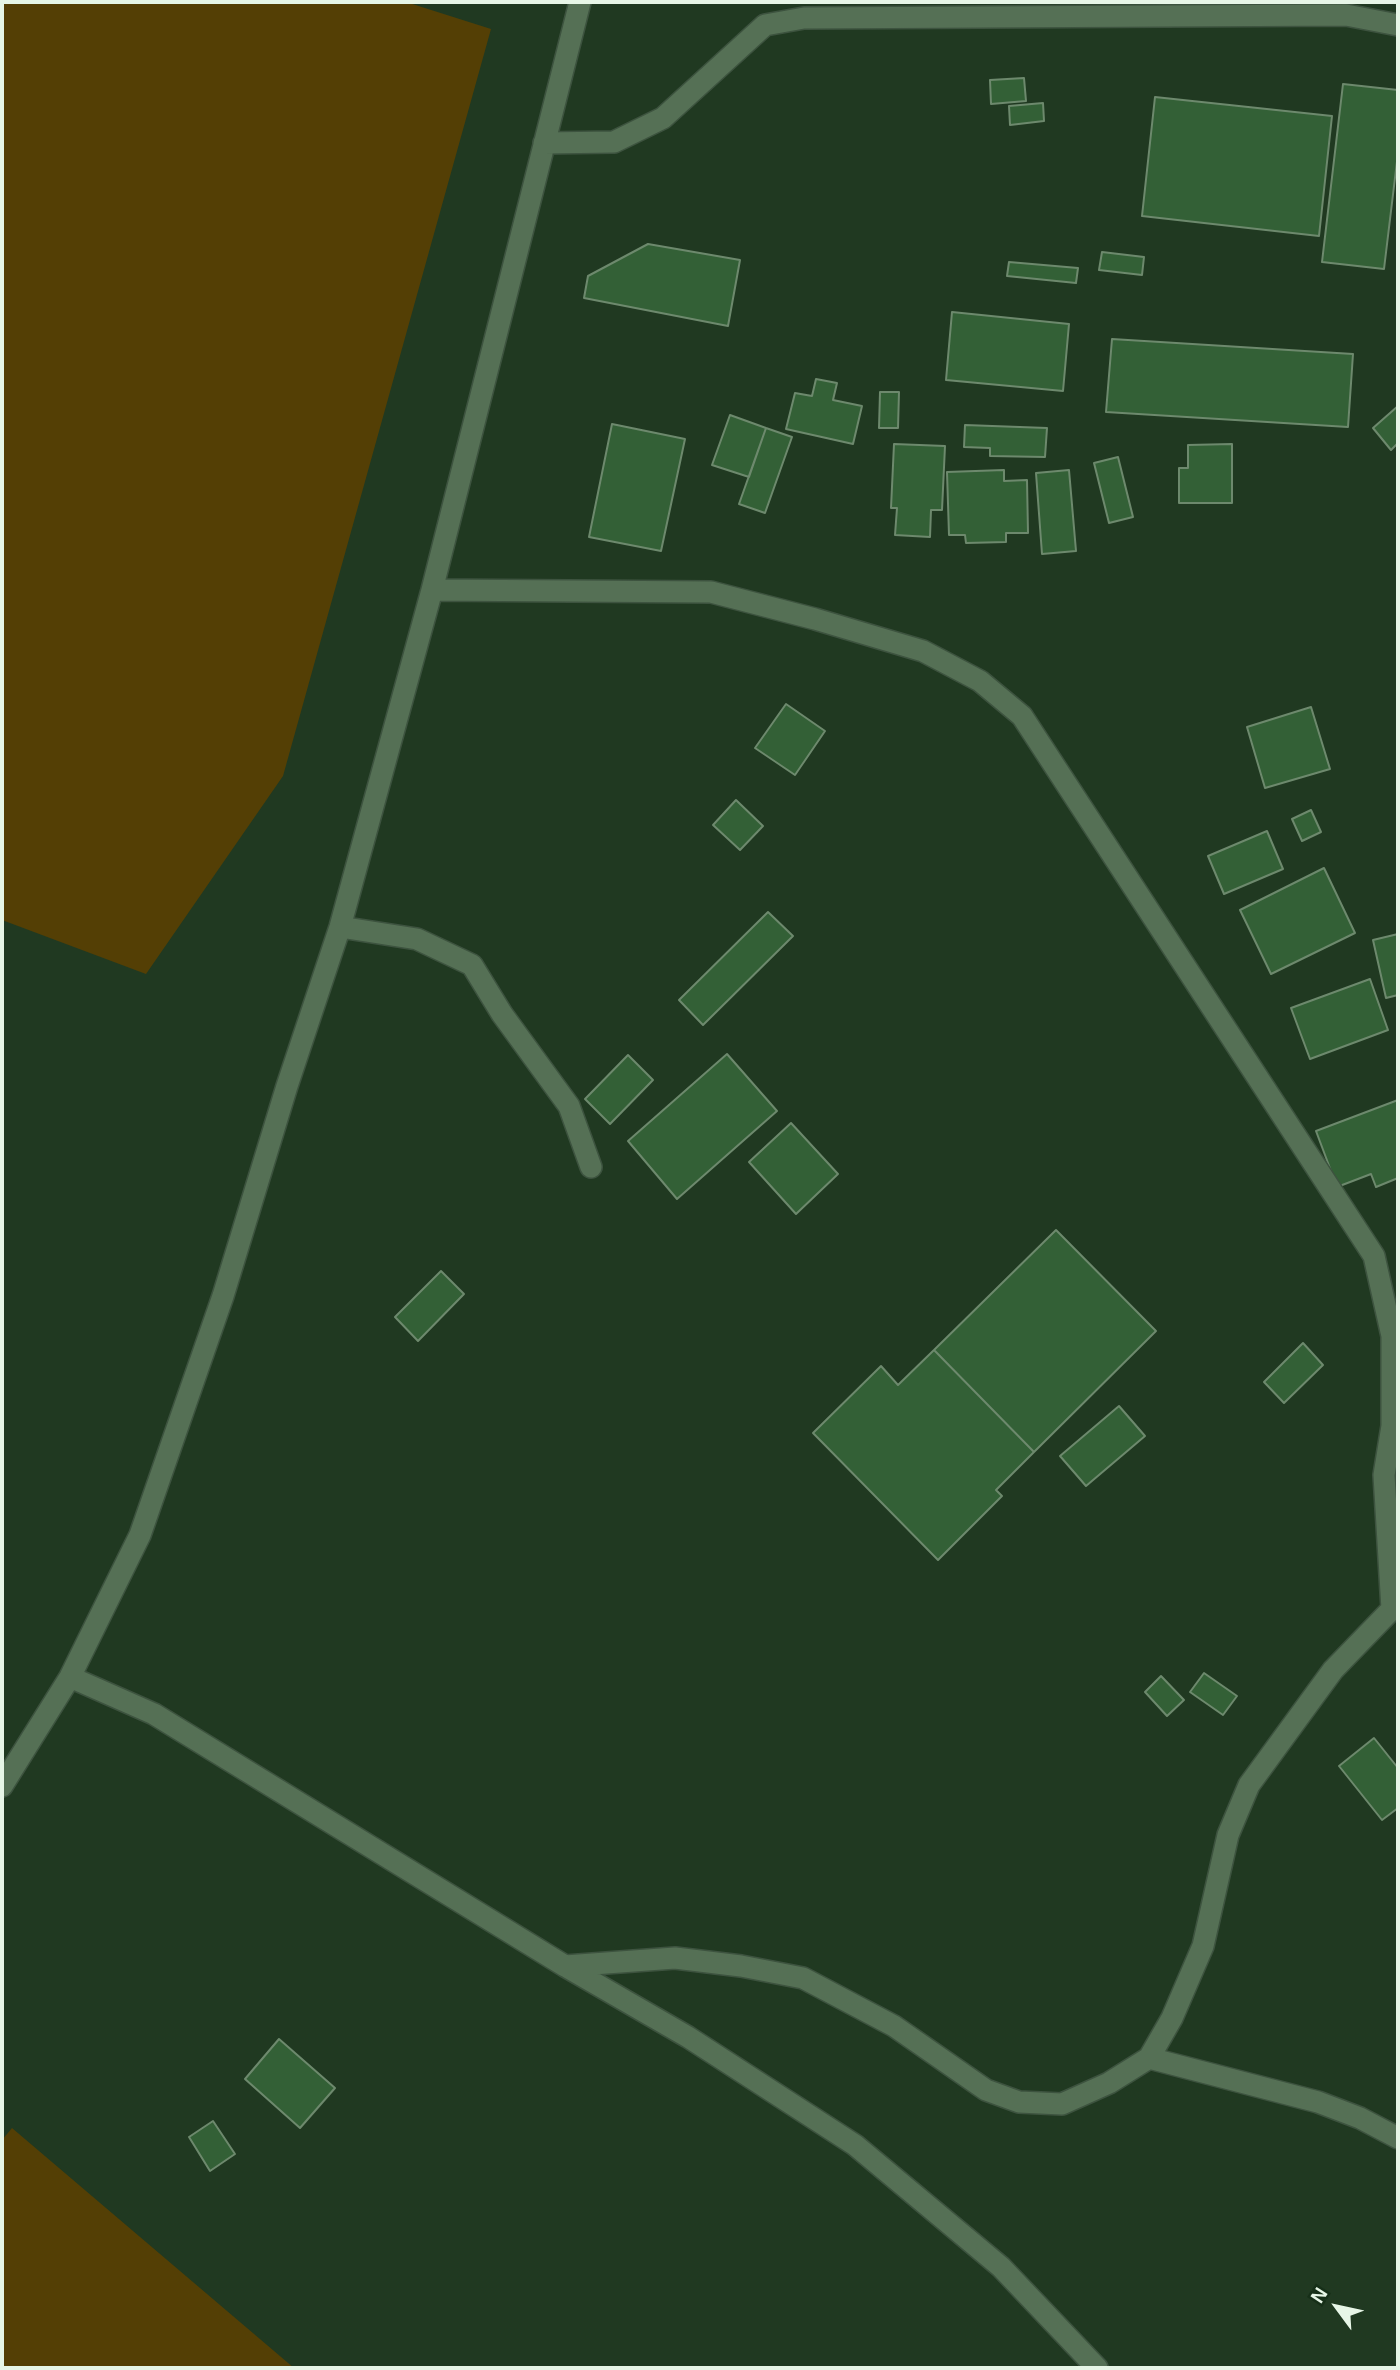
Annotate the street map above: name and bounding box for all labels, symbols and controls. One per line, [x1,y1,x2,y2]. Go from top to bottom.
north arrow [1302,2272,1372,2342]
text: N [1306,2284,1332,2307]

